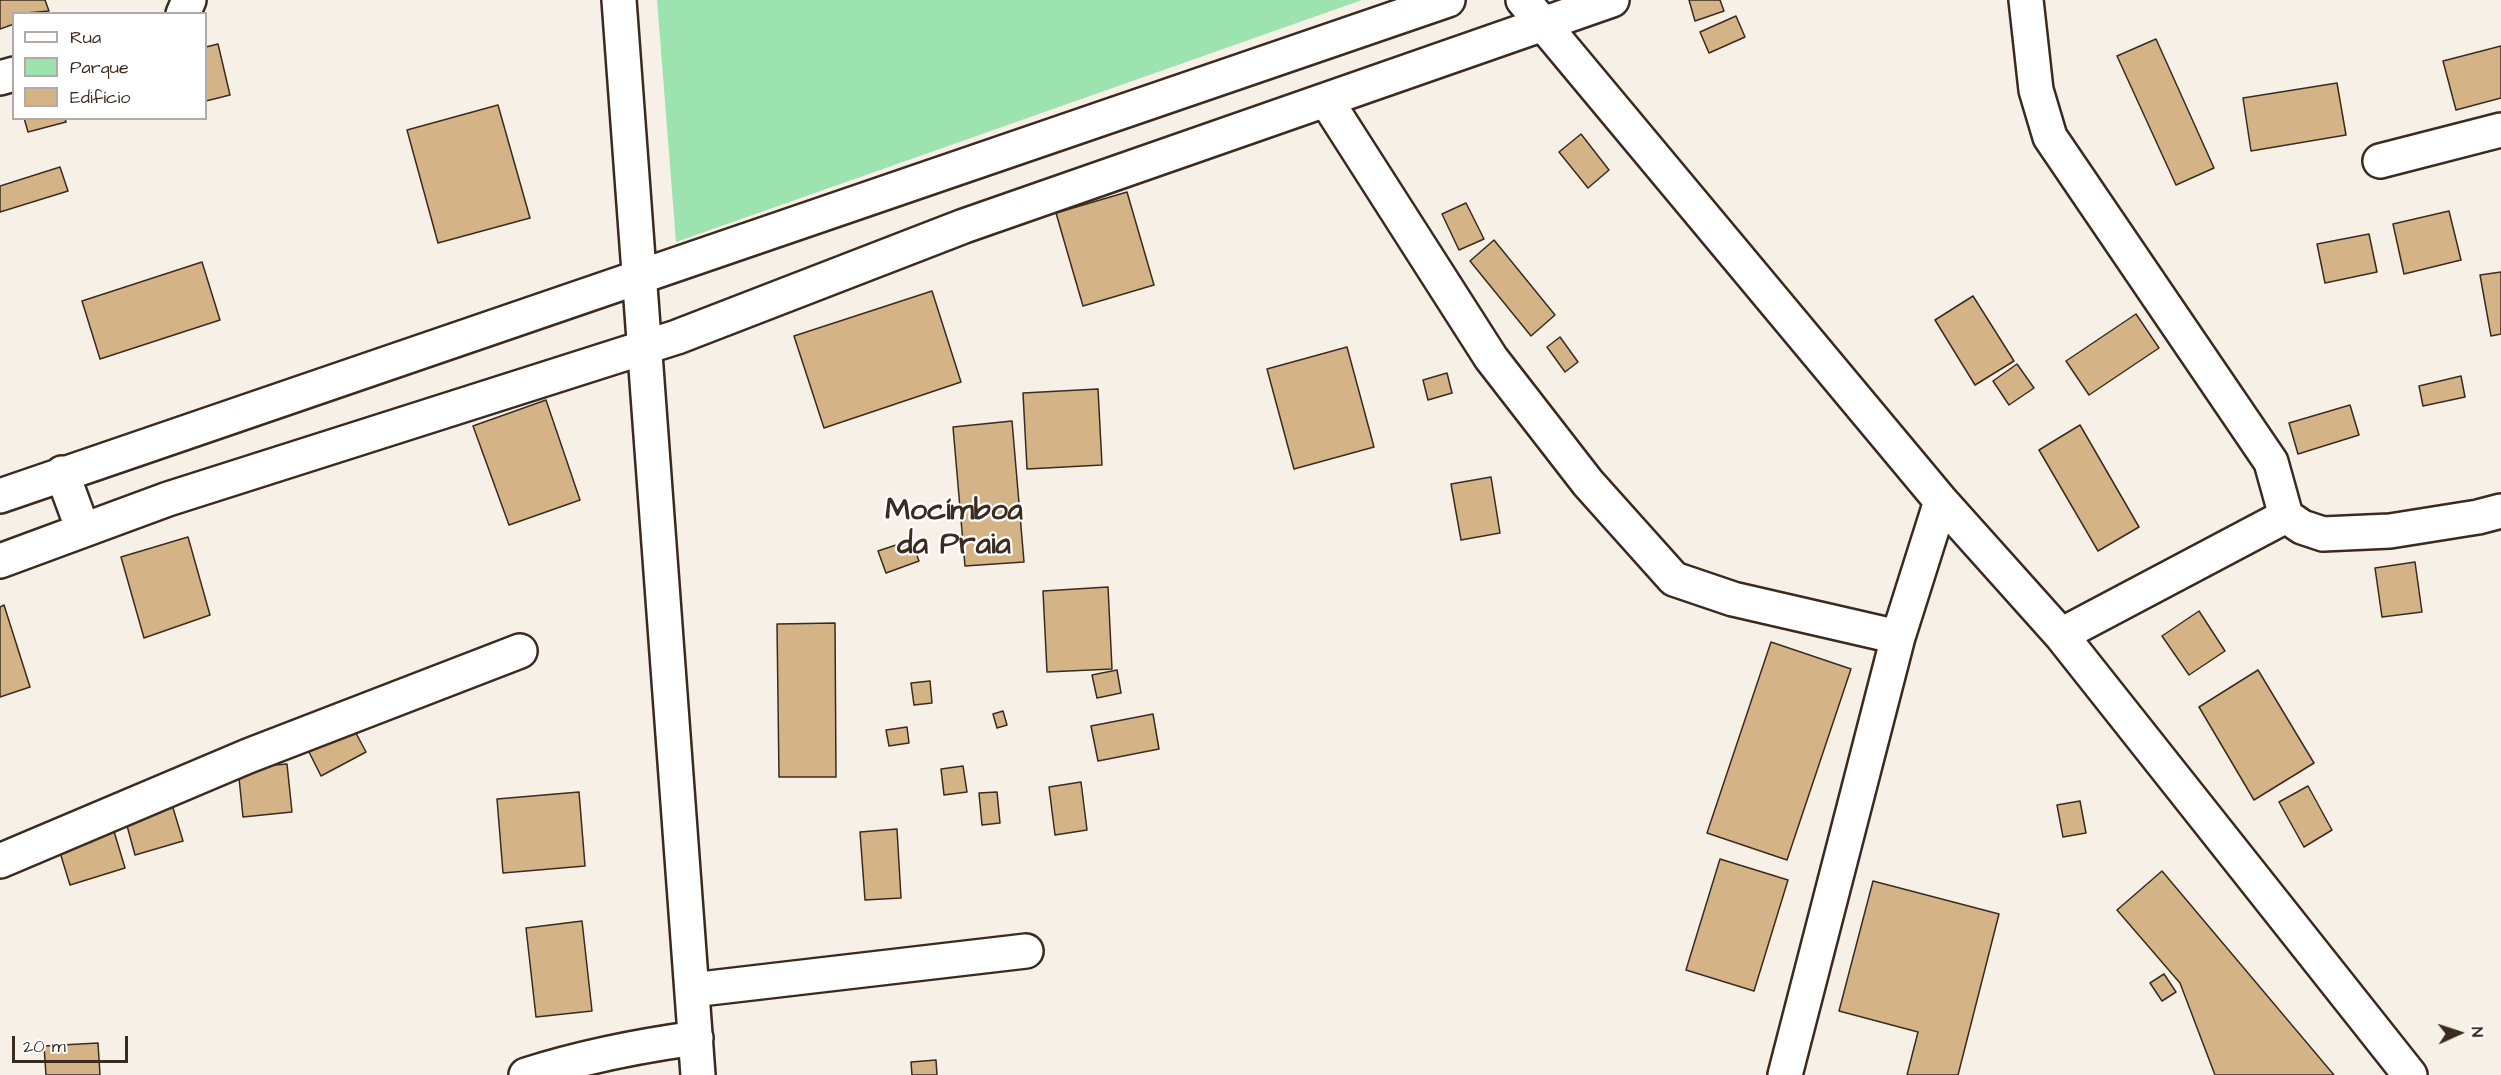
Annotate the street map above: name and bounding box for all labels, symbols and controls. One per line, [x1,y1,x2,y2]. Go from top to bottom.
legend [12,12,207,120]
text: Rua [70,25,101,50]
text: Parque [70,55,129,80]
text: Edifício [70,85,130,110]
district label: Mocímboa da Praia [885,495,1023,566]
north arrow [2429,1003,2489,1063]
scale bar [15,1024,130,1062]
text: N [2466,1026,2488,1038]
text: 20 m [23,1034,66,1059]

